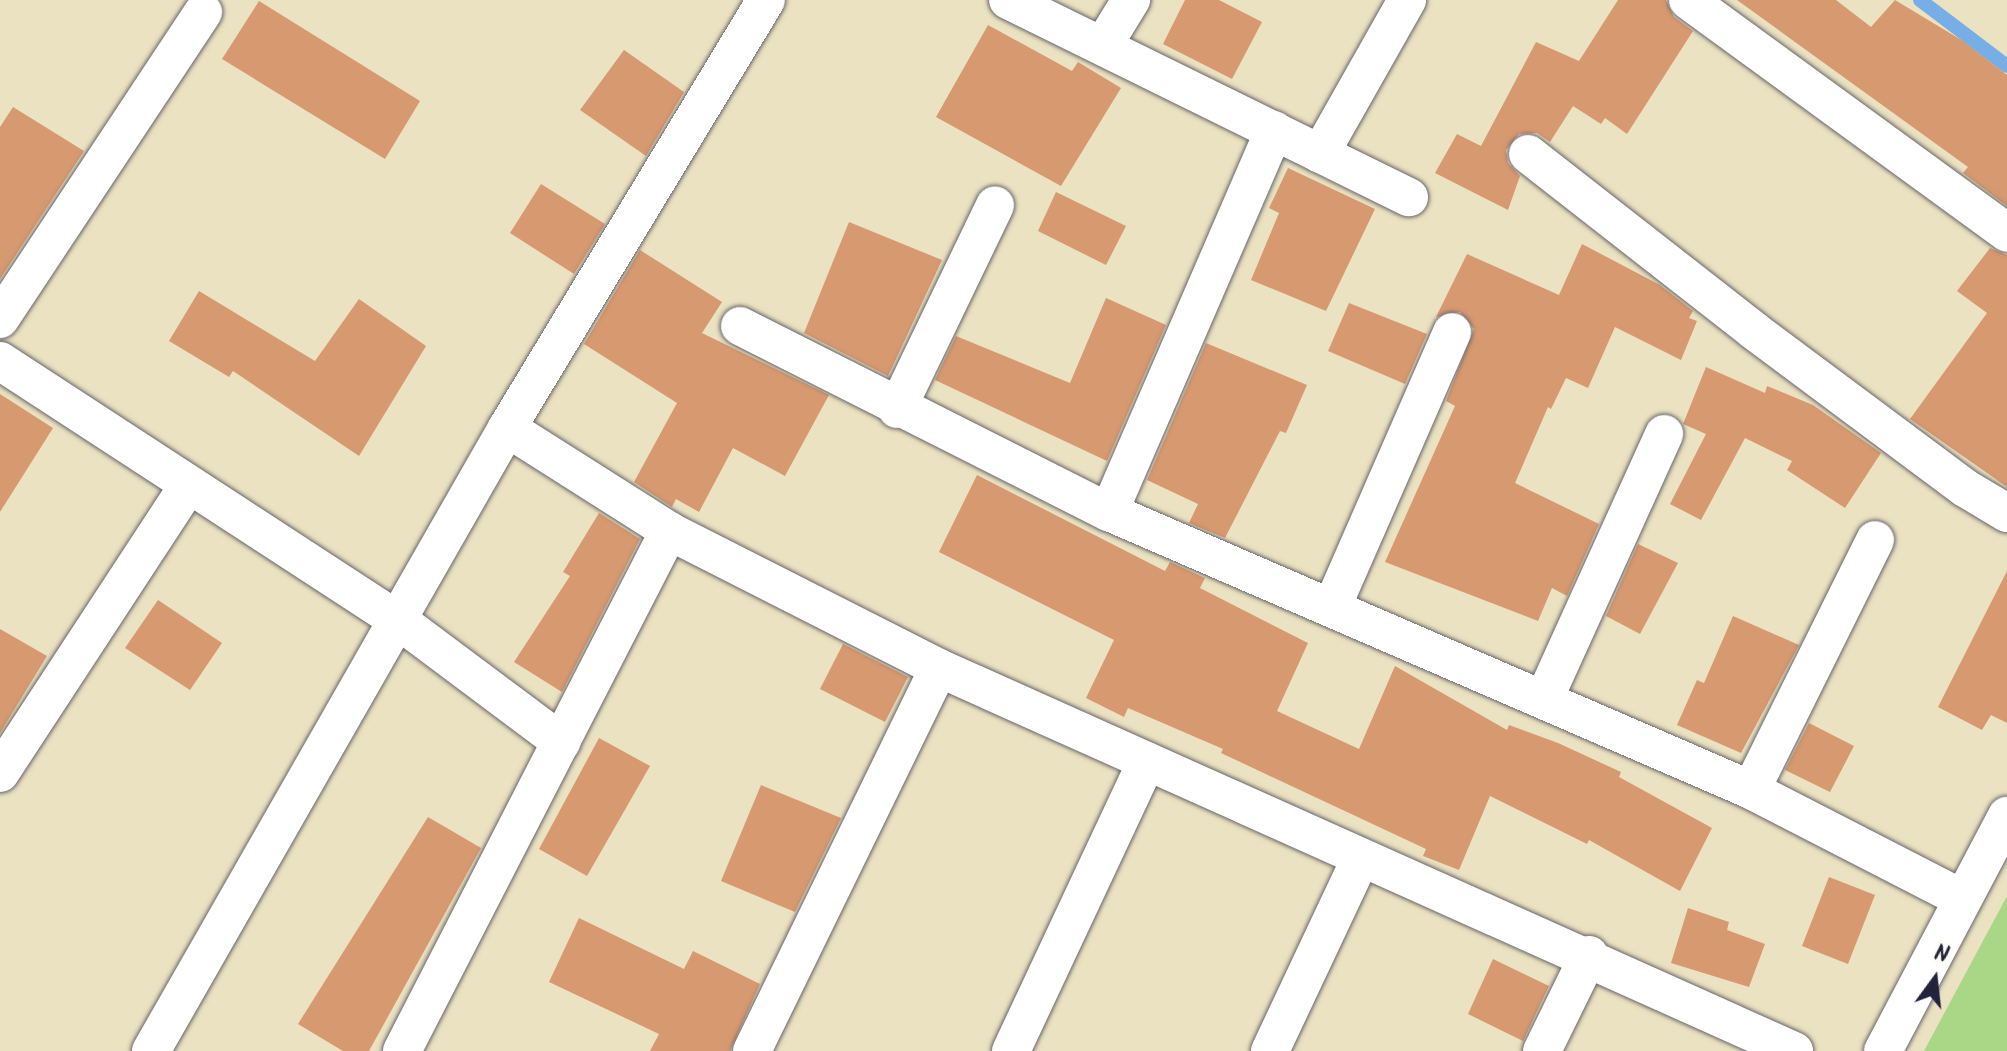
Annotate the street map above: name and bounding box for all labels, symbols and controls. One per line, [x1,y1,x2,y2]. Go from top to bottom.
text: N [1930,937,1953,974]
north arrow [1895,939,1975,1019]

